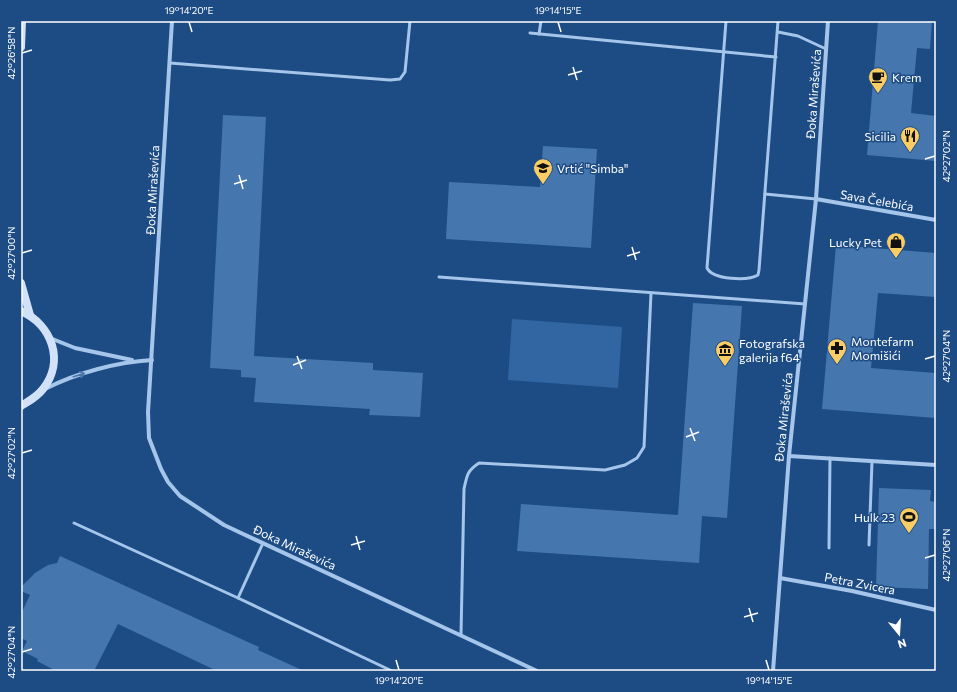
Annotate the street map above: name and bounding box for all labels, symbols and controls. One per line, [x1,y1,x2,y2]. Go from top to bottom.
text: 19°14'20"E [164,4,214,16]
text: 19°14'15"E [535,4,582,16]
text: 42°26'58"N [5,27,17,79]
street label: Đoka Miraševića [803,49,823,140]
cafe icon: Krem [867,66,889,94]
place label: Krem [892,70,921,84]
restaurant icon: Sicilia [899,125,921,153]
place label: Sicilia [864,129,896,143]
text: 42°27'02"N [940,130,952,182]
street label: Đoka Miraševića [143,145,161,236]
school or university icon: Vrtić "Simba" [532,157,554,185]
place label: Vrtić "Simba" [557,161,629,175]
street label: Sava Čelebića [839,187,915,213]
text: 42°27'00"N [5,226,17,280]
shop icon: Lucky Pet [885,231,907,259]
place label: Lucky Pet [829,235,882,249]
text: 42°27'04"N [940,330,952,382]
place label: Montefarm Momišići [851,334,914,362]
place label: Fotografska galerija f64 [739,336,805,364]
pharmacy icon: Montefarm Momišići [826,337,848,365]
museum icon: Fotografska galerija f64 [714,339,736,367]
one-way arrow [72,371,85,378]
street label: Đoka Miraševića [771,372,795,463]
text: 42°27'02"N [5,427,17,479]
sports icon: Hulk 23 [898,506,920,534]
place label: Hulk 23 [854,510,895,524]
street label: Đoka Miraševića [250,521,339,572]
text: 42°27'06"N [940,529,952,581]
street label: Petra Zvicera [823,569,897,597]
north arrow [879,614,919,654]
text: 42°27'04"N [5,626,17,678]
text: N [896,637,908,651]
text: 19°14'20"E [374,674,424,686]
text: 19°14'15"E [746,674,793,686]

